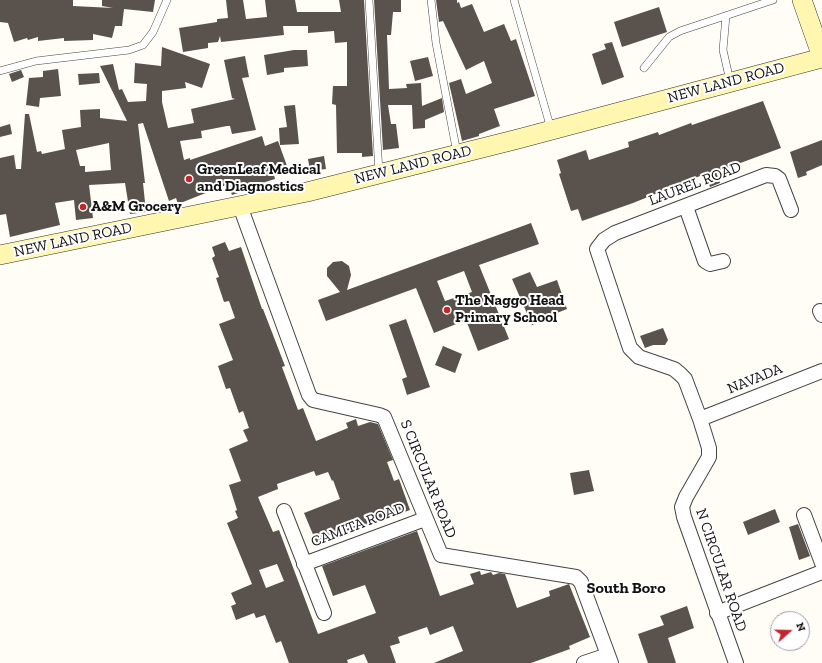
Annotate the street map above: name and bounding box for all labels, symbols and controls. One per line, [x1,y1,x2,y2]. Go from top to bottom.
street label: NEW LAND ROAD [666,59,786,107]
street label: NEW LAND ROAD [353,142,473,188]
street label: LAUREL ROAD [646,158,744,210]
place label: GreenLeaf Medical and Diagnostics [197,161,321,196]
marker: GreenLeaf Medical and Diagnostics [184,174,194,184]
place label: A&M Grocery [91,198,182,216]
marker: A&M Grocery [78,202,88,212]
street label: NEW LAND ROAD [12,219,134,261]
place label: The Naggo Head Primary School [455,292,564,327]
marker: The Naggo Head Primary School [442,305,452,315]
street label: NAVADA [725,360,785,398]
street label: S CIRCULAR ROAD [396,417,460,541]
street label: CAMITA ROAD [309,499,407,551]
street label: N CIRCULAR ROAD [691,506,751,634]
district label: South Boro [586,578,666,598]
north arrow [770,611,810,651]
text: N [793,621,808,633]

